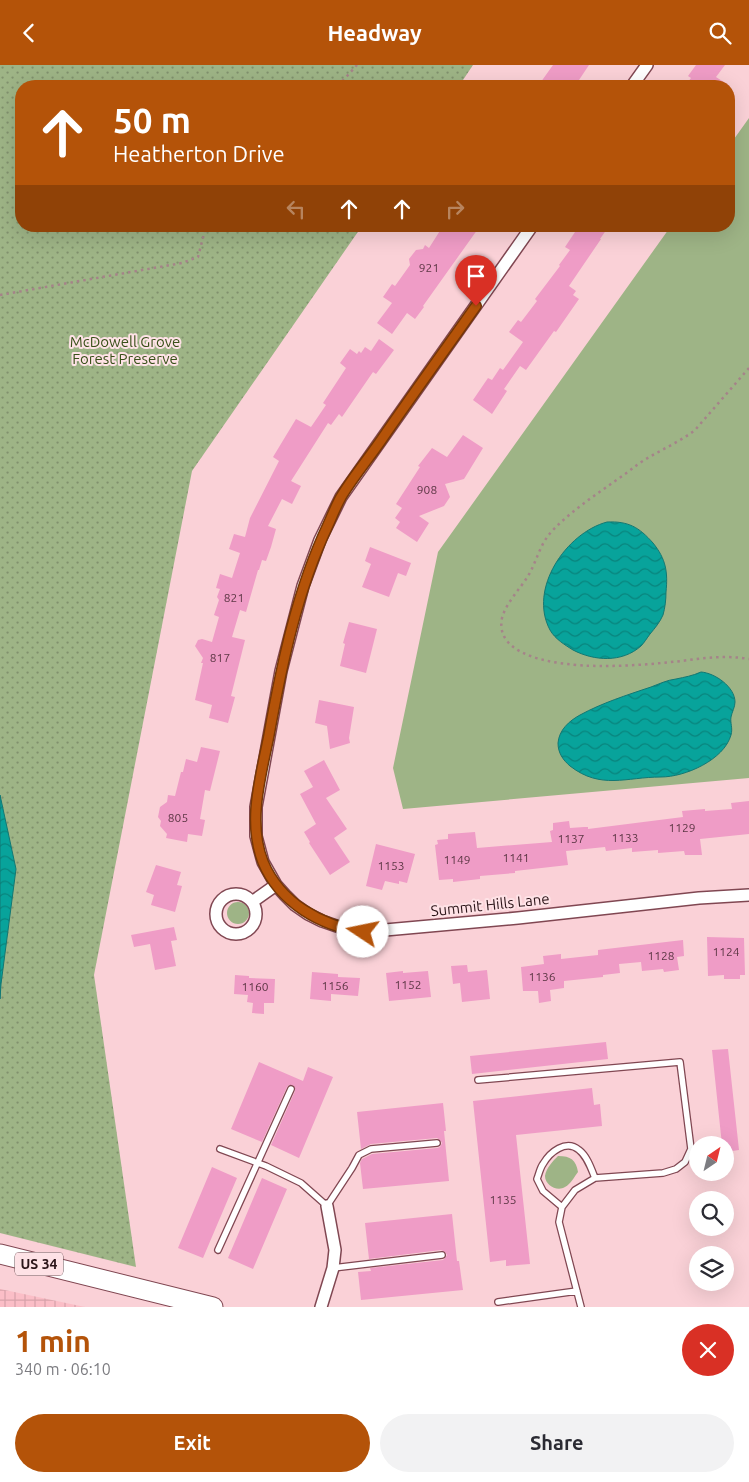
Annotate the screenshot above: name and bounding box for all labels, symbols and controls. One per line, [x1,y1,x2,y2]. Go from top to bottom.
icon: back [15,19,43,47]
icon: search [706,19,734,47]
text: Headway [327,20,422,45]
icon: ahead [30,100,95,165]
text: 50 m [113,100,191,140]
text: Heatherton Drive [113,141,285,166]
icon: left [282,195,310,223]
icon: ahead [335,195,363,223]
icon: ahead [388,195,416,223]
icon: right [441,195,469,223]
pin [455,255,497,306]
house number: 921 [419,261,439,274]
icon: arrive [462,262,490,290]
park label: McDowell Grove Forest Preserve [70,333,180,367]
house number: 908 [417,483,437,496]
house number: 821 [224,591,244,604]
house number: 817 [210,651,230,664]
house number: 805 [168,811,188,824]
house number: 1129 [668,821,696,834]
house number: 1133 [611,831,639,844]
house number: 1137 [557,832,585,845]
house number: 1141 [502,851,530,864]
house number: 1149 [443,853,471,866]
house number: 1153 [377,859,405,872]
street label: Summit Hills Lane [430,890,550,919]
position arrow [336,905,388,957]
house number: 1124 [712,945,740,958]
house number: 1128 [647,949,675,962]
house number: 1136 [528,970,556,983]
house number: 1152 [394,978,422,991]
house number: 1156 [321,979,349,992]
house number: 1160 [241,980,269,993]
north arrow [689,1136,734,1181]
map controls [689,1136,734,1291]
button: search [689,1191,734,1236]
house number: 1135 [489,1193,517,1206]
button: layers [689,1246,734,1291]
road number: US 34 [15,1253,63,1275]
text: 1 min [15,1324,91,1358]
button: close [682,1324,734,1376]
text: 340 m · 06:10 [15,1360,111,1378]
button: Exit [15,1414,370,1472]
button: Share [380,1414,734,1472]

